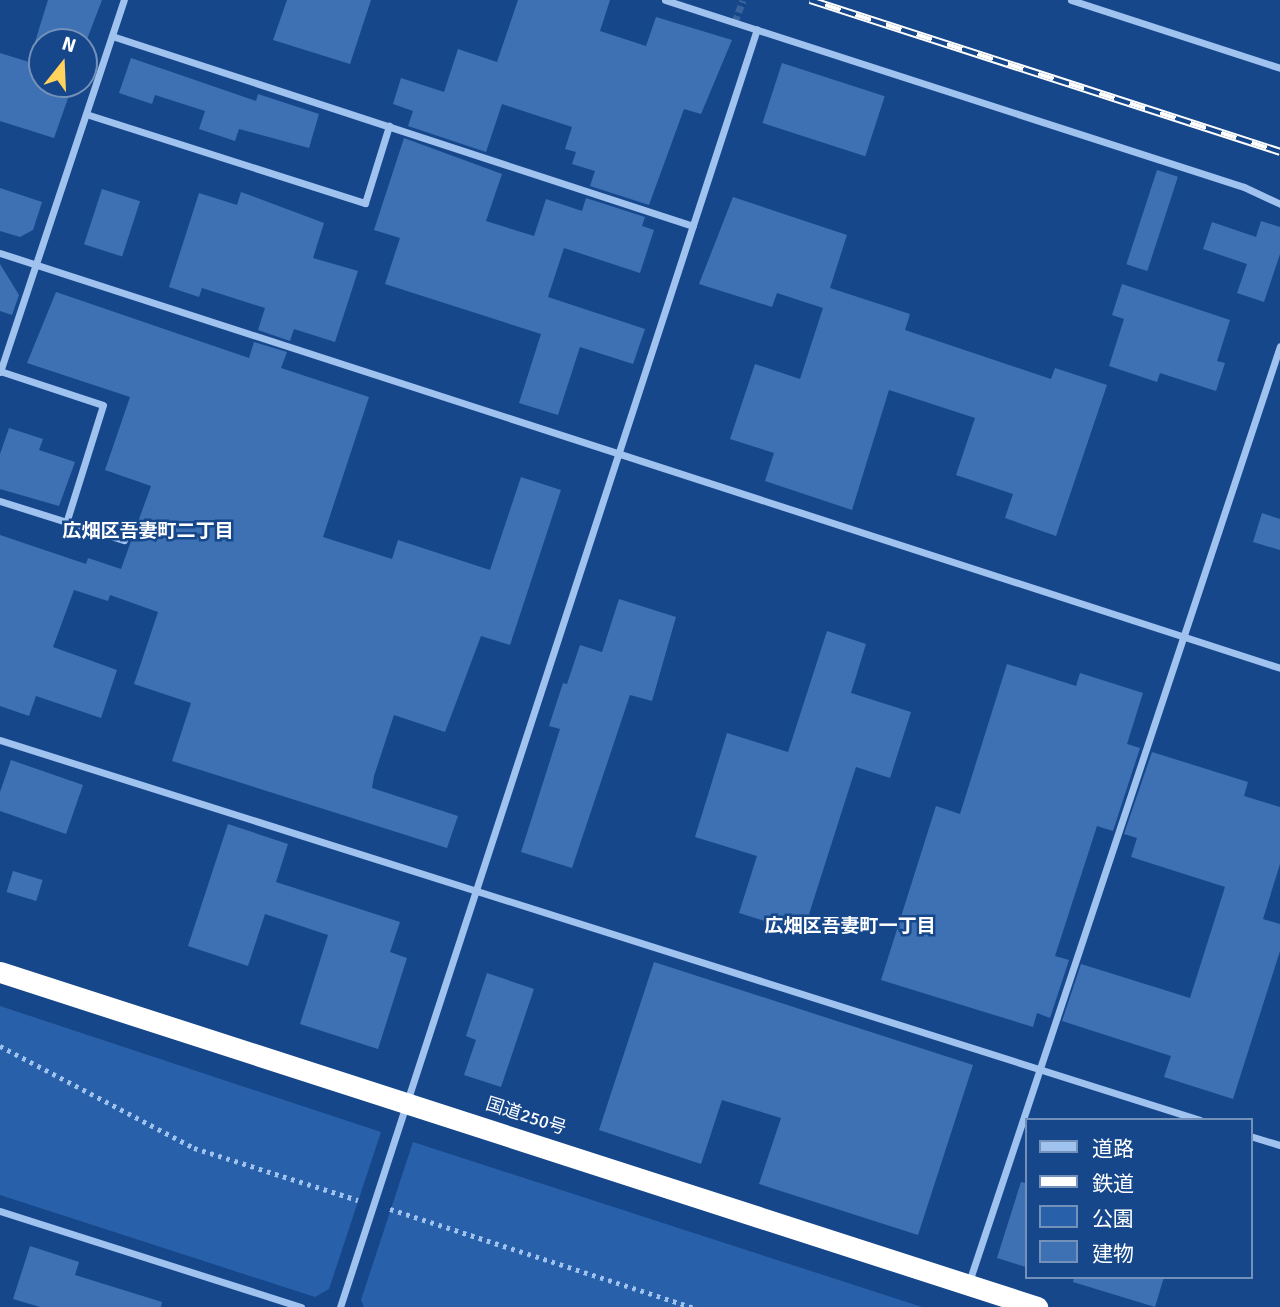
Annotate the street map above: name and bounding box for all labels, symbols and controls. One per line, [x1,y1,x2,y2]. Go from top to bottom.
north arrow [28,28,98,98]
text: N [59,31,79,58]
district label: 広畑区吾妻町二丁目 [63,521,233,543]
district label: 広畑区吾妻町一丁目 [765,916,935,938]
street label: 国道250号 [483,1093,569,1139]
legend [1024,1118,1252,1279]
text: 道路 [1092,1136,1134,1162]
text: 鉄道 [1092,1171,1134,1197]
text: 公園 [1092,1206,1134,1232]
text: 建物 [1092,1241,1134,1267]

